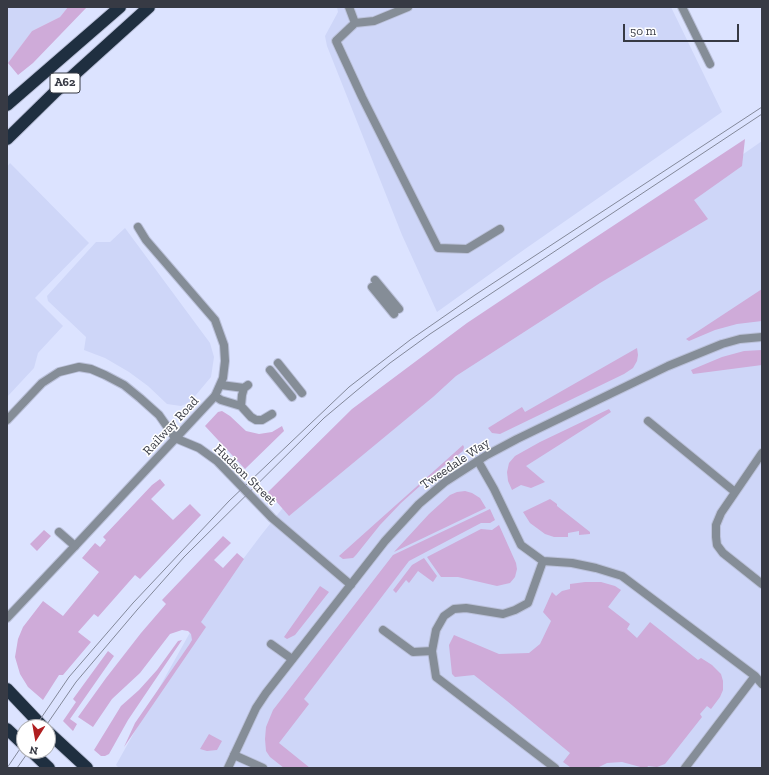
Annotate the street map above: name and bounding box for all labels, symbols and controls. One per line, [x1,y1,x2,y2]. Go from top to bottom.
scale bar [625,16,741,42]
text: 50 m [630,24,656,38]
road number: A62 [50,73,80,93]
street label: Railway Road [140,393,202,459]
street label: Tweedale Way [417,435,493,493]
street label: Hudson Street [210,441,280,509]
north arrow [16,719,56,759]
text: N [28,743,39,757]

